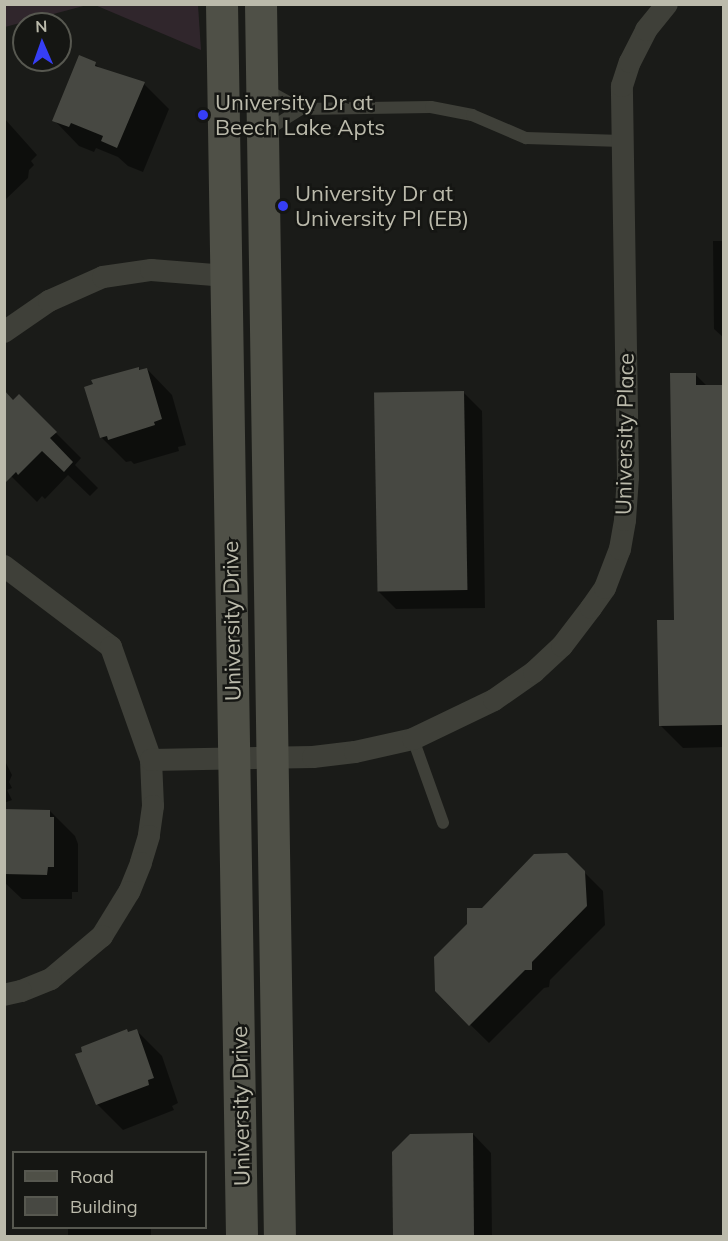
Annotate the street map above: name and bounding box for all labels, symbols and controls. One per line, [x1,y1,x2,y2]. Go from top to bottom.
north arrow [12,12,72,72]
text: N [35,16,48,36]
place label: University Dr at Beech Lake Apts [215,89,385,140]
marker: University Dr at Beech Lake Apts [196,108,210,122]
place label: University Dr at University Pl (EB) [295,180,469,231]
marker: University Dr at University Pl (EB) [276,199,290,213]
street label: University Place [610,353,640,515]
street label: University Drive [217,541,247,701]
street label: University Drive [226,1026,256,1186]
legend [12,1151,207,1229]
text: Road [70,1165,114,1188]
text: Building [70,1195,138,1218]

